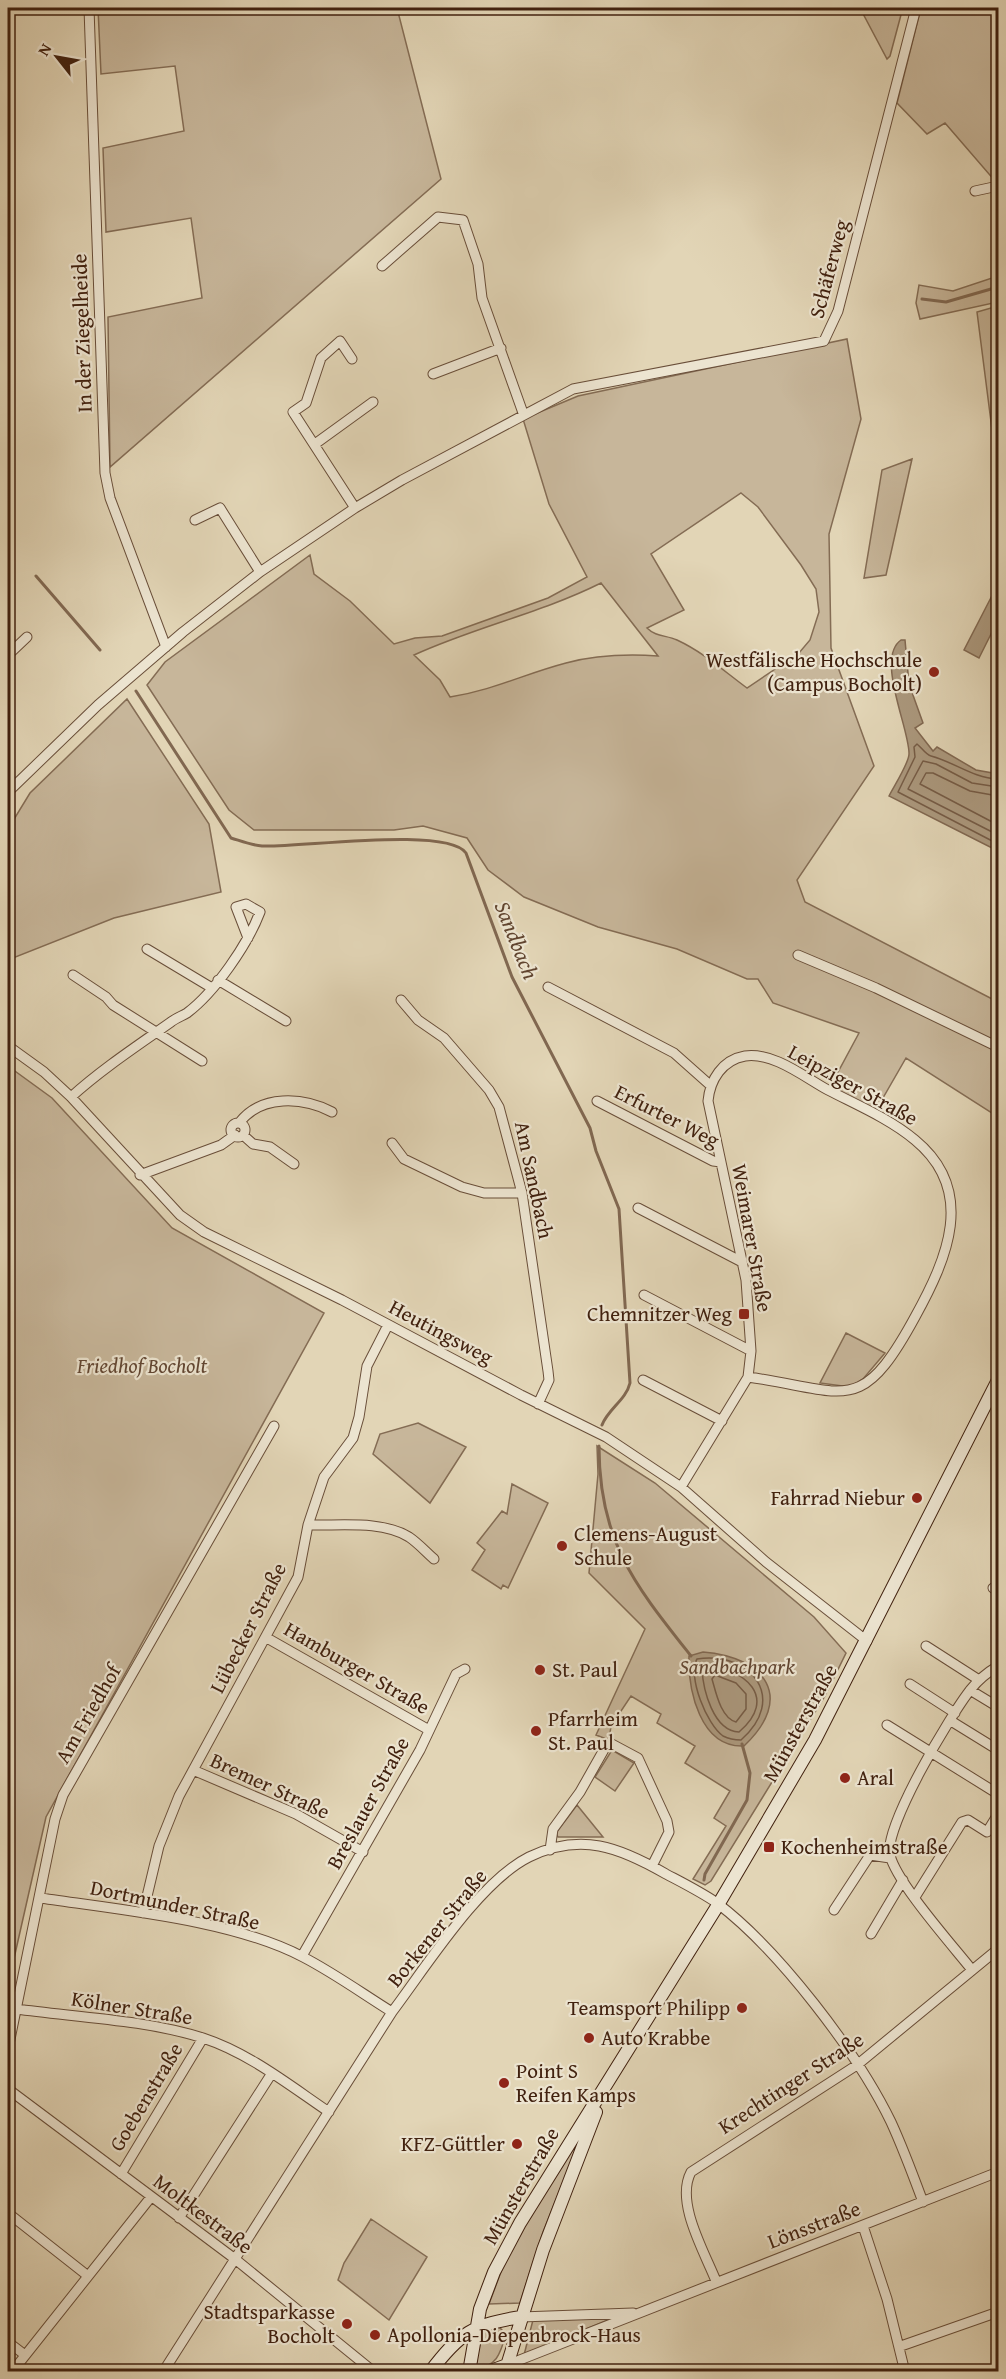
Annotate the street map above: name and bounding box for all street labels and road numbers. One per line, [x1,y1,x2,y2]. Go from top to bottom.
street label: Schäferweg [800,216,857,322]
street label: In der Ziegelheide [63,253,100,413]
street label: Leipziger Straße [783,1036,924,1133]
street label: Erfurter Weg [609,1076,725,1155]
street label: Am Sandbach [507,1118,562,1242]
street label: Weimarer Straße [724,1162,781,1314]
street label: Heutingsweg [384,1291,499,1372]
street label: Lübecker Straße [201,1557,294,1698]
street label: Hamburger Straße [279,1613,436,1722]
street label: Am Friedhof [47,1657,130,1769]
street label: Münsterstraße [754,1658,845,1788]
street label: Breslauer Straße [318,1731,417,1875]
street label: Bremer Straße [205,1744,335,1827]
street label: Borkener Straße [379,1862,494,1994]
street label: Dortmunder Straße [88,1871,263,1938]
street label: Kölner Straße [69,1983,195,2032]
street label: Krechtinger Straße [712,2024,870,2141]
street label: Goebenstraße [101,2036,190,2157]
street label: Münsterstraße [474,2121,567,2250]
street label: Moltkestraße [147,2166,260,2261]
street label: Lönsstraße [763,2193,865,2256]

